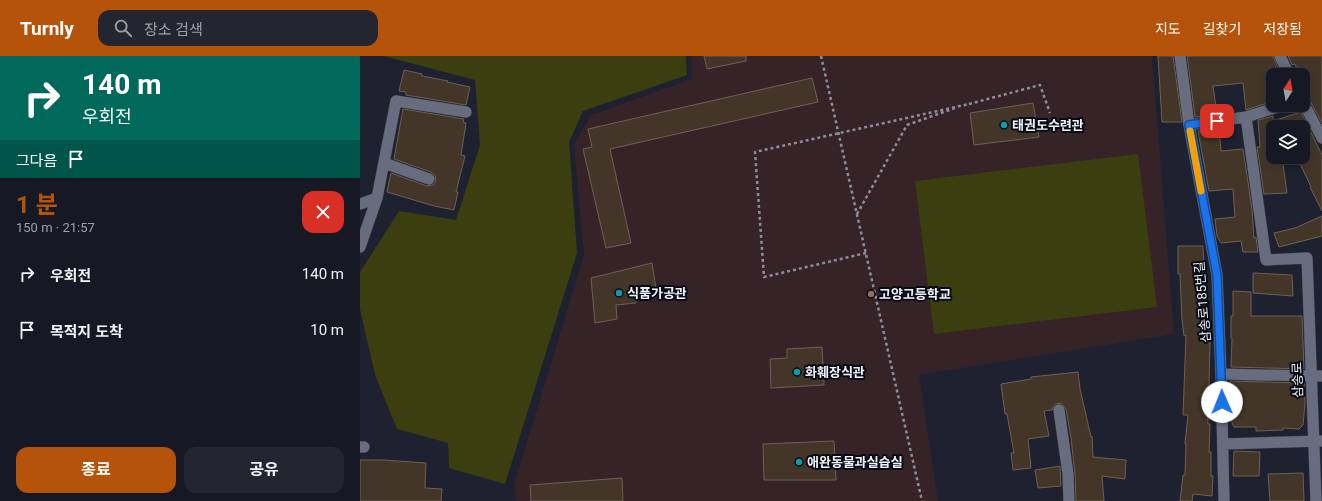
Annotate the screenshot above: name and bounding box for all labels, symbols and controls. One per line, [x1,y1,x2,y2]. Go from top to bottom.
search box [98,10,378,46]
text: Turnly [20,17,74,40]
icon: search [112,17,134,39]
text: 장소 검색 [144,21,203,39]
text: 지도 [1155,21,1181,37]
text: 길찾기 [1203,21,1241,37]
text: 저장됨 [1263,21,1302,37]
text: 140 m [82,68,161,101]
north arrow [1266,68,1310,112]
map controls [1266,68,1310,164]
icon: right [16,72,68,124]
pin [1200,104,1234,138]
text: 우회전 [82,106,132,127]
icon: arrive [1206,110,1228,132]
place label: 태권도수련관 [1012,118,1084,133]
marker: 태권도수련관 [999,120,1009,130]
button: layers [1266,120,1310,164]
icon: arrive [65,148,87,170]
text: 그다음 [16,152,57,170]
text: 1 분 [16,191,58,219]
button: close [302,191,344,233]
text: 150 m · 21:57 [16,220,95,235]
street label: 삼송로185번길 [1191,261,1214,343]
icon: right [16,263,38,285]
text: 140 m [302,265,344,283]
text: 우회전 [50,267,91,285]
place label: 식품가공관 [627,286,687,301]
place label: 고양고등학교 [879,287,951,302]
marker: 식품가공관 [614,288,624,298]
marker: 고양고등학교 [866,289,876,299]
icon: arrive [16,319,38,341]
text: 10 m [310,321,344,339]
text: 목적지 도착 [50,323,123,341]
street label: 삼송로 [1289,362,1306,398]
place label: 화훼장식관 [805,365,865,380]
marker: 화훼장식관 [792,367,802,377]
position arrow [1201,381,1243,423]
button: 종료 [16,447,176,493]
button: 공유 [184,447,344,493]
place label: 애완동물과실습실 [807,455,903,470]
marker: 애완동물과실습실 [794,457,804,467]

